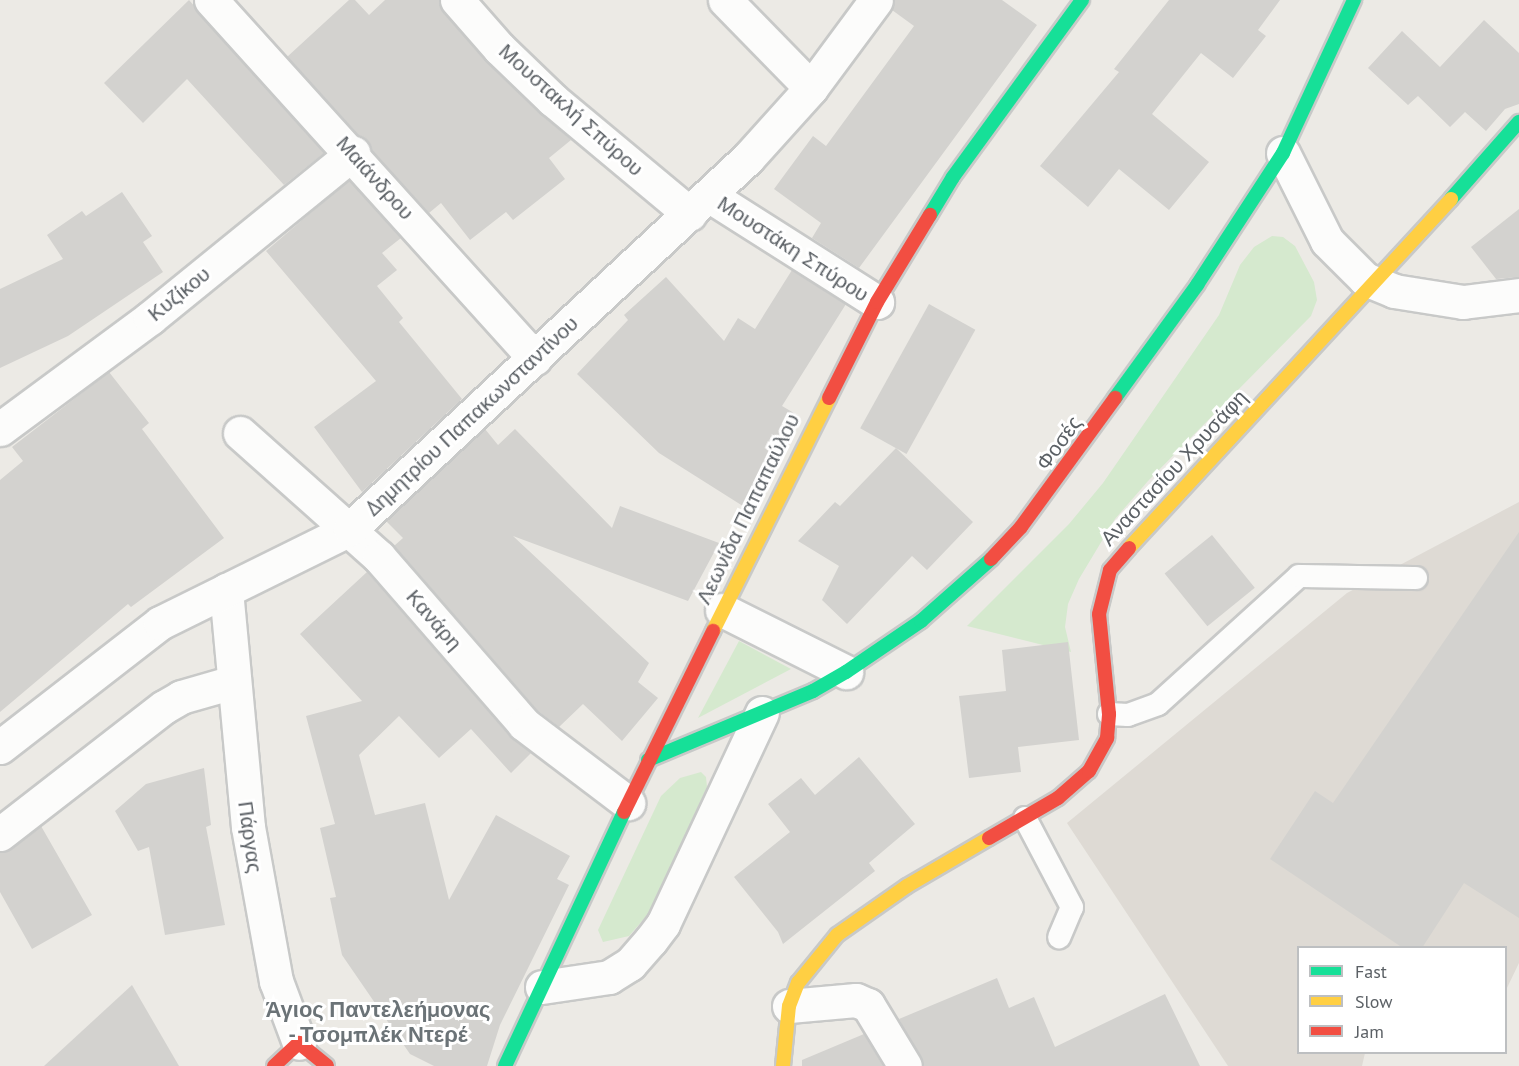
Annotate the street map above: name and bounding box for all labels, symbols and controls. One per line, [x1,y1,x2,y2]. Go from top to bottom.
street label: Μουστακλή Σπύρου [494,39,648,181]
street label: Μαιάνδρου [331,131,419,225]
street label: Μουστάκη Σπύρου [713,191,873,307]
street label: Κυζίκου [143,261,215,327]
street label: Δημητρίου Παπακωνσταντίνου [361,311,583,521]
street label: Αναστασίου Χρυσάφη [1095,385,1253,551]
street label: Λεωνίδα Παπαπαύλου [691,410,805,608]
street label: Φοσές [1031,411,1087,475]
street label: Κανάρη [401,585,467,655]
street label: Πάργας [233,800,267,874]
legend [1297,946,1507,1054]
text: Fast [1355,960,1387,983]
text: Slow [1355,990,1393,1013]
district label: Άγιος Παντελεήμονας - Τσομπλέκ Ντερέ [265,996,491,1048]
text: Jam [1355,1020,1384,1043]

